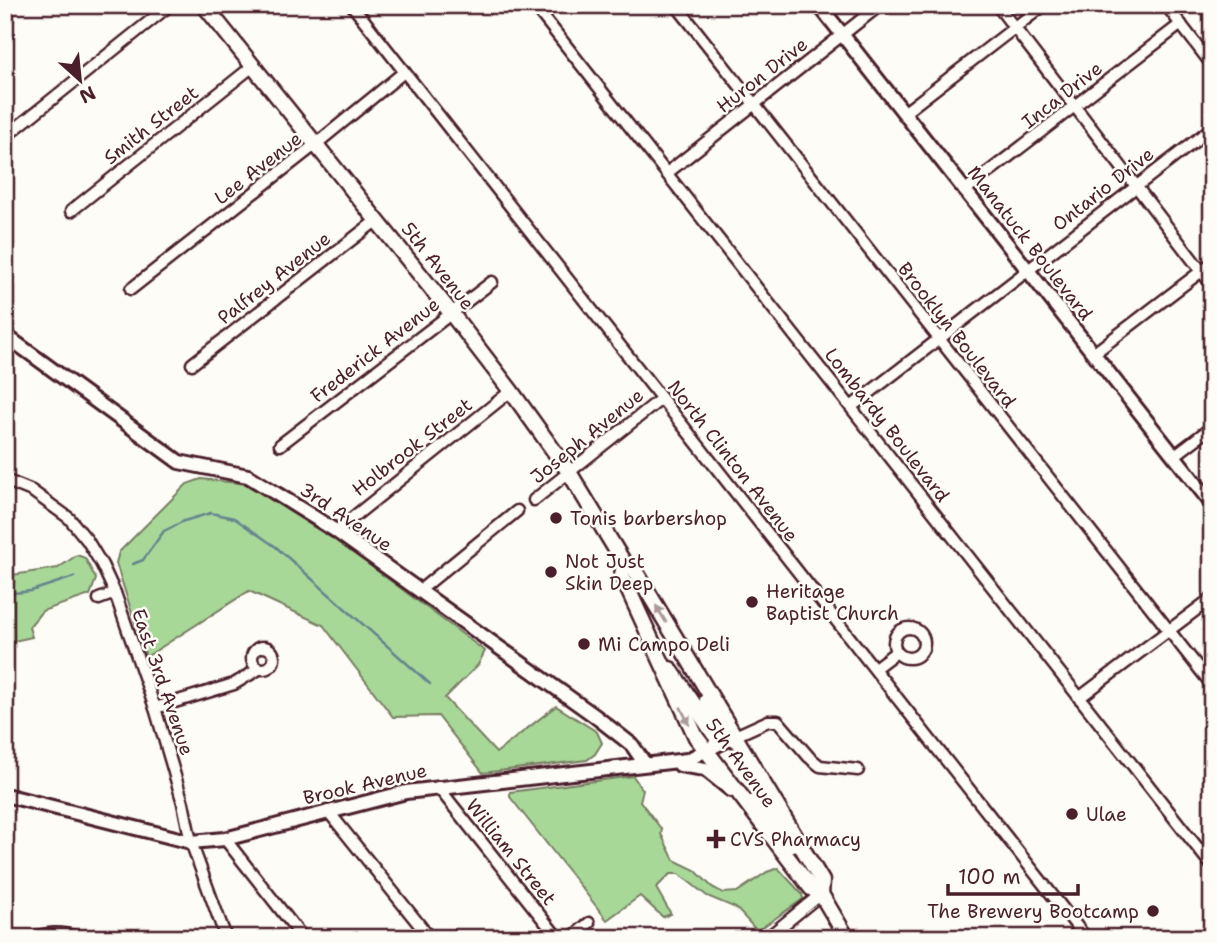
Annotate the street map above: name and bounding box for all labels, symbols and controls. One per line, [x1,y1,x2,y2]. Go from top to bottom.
street label: Huron Drive [711,32,813,118]
north arrow [46,46,116,116]
street label: Inca Drive [1017,56,1107,134]
text: N [75,80,100,109]
street label: Smith Street [98,80,204,170]
street label: Lee Avenue [209,126,307,210]
street label: Ontario Drive [1047,141,1159,237]
street label: Manatuck Boulevard [962,160,1098,326]
street label: 5th Avenue [396,217,480,315]
street label: Palfrey Avenue [212,226,336,330]
street label: Brooklyn Boulevard [892,257,1022,413]
street label: Frederick Avenue [305,292,445,408]
street label: Lombardy Boulevard [819,343,955,507]
street label: North Clinton Avenue [662,375,804,547]
street label: Joseph Avenue [525,383,649,489]
street label: Holbrook Street [347,392,477,502]
street label: 3rd Avenue [295,477,397,557]
place label: Tonis barbershop [570,506,727,531]
marker: Tonis barbershop [548,510,564,526]
place label: Not Just Skin Deep [565,549,653,596]
marker: Not Just Skin Deep [543,564,559,580]
place label: Heritage Baptist Church [766,579,899,626]
marker: Heritage Baptist Church [744,594,760,610]
street label: East 3rd Avenue [126,605,200,759]
one-way arrow [655,605,668,624]
place label: Mi Campo Deli [598,632,730,657]
marker: Mi Campo Deli [576,636,592,652]
one-way arrow [679,706,690,726]
street label: 5th Avenue [700,713,782,813]
street label: Brook Avenue [301,758,429,810]
street label: William Street [460,794,562,910]
place label: Ulae [1086,802,1127,827]
marker: Ulae [1064,806,1080,822]
place label: CVS Pharmacy [730,827,861,852]
marker: CVS Pharmacy [708,831,724,847]
scale bar [948,852,1077,896]
text: 100 m [958,863,1021,891]
place label: The Brewery Bootcamp [927,899,1139,924]
marker: The Brewery Bootcamp [1145,903,1161,919]

